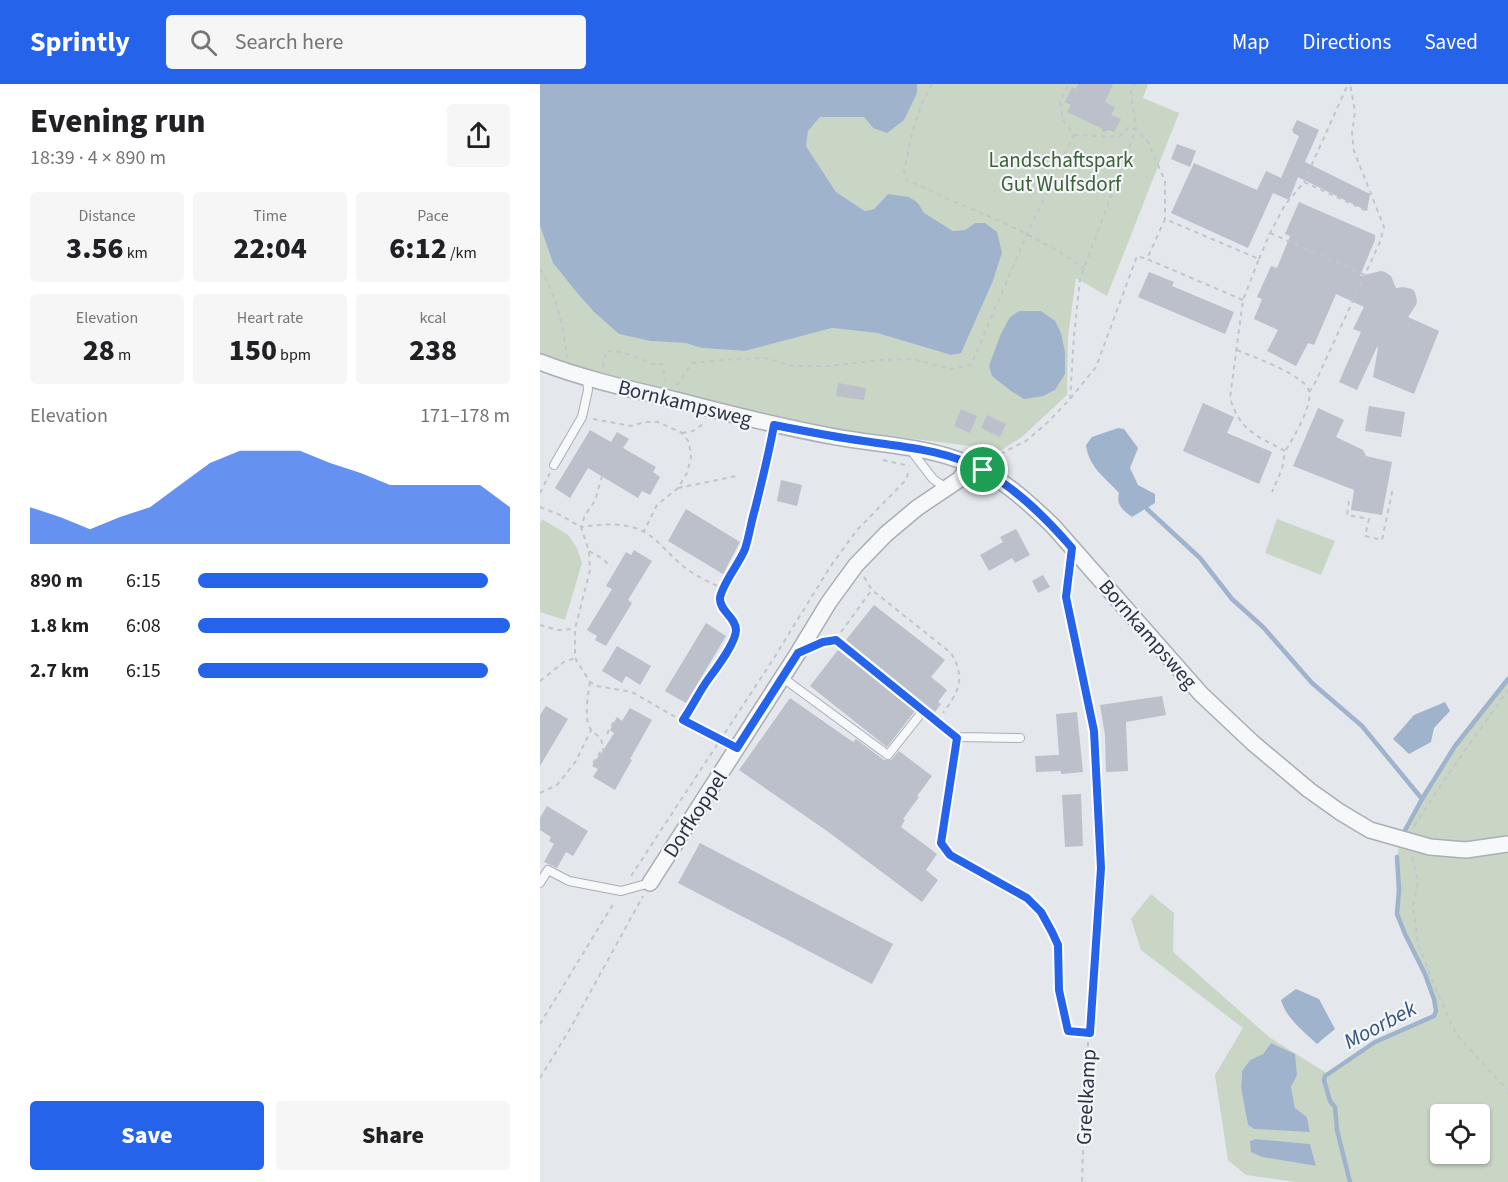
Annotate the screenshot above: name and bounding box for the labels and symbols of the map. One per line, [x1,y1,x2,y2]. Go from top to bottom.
park label: Landschaftspark Gut Wulfsdorf [988,145,1134,199]
street label: Bornkampsweg [615,372,755,434]
pin [957,444,1008,495]
street label: Bornkampsweg [1092,572,1204,696]
street label: Dorfkoppel [656,765,734,863]
water label: Moorbek [1338,992,1423,1058]
street label: Greelkamp [1069,1048,1103,1146]

